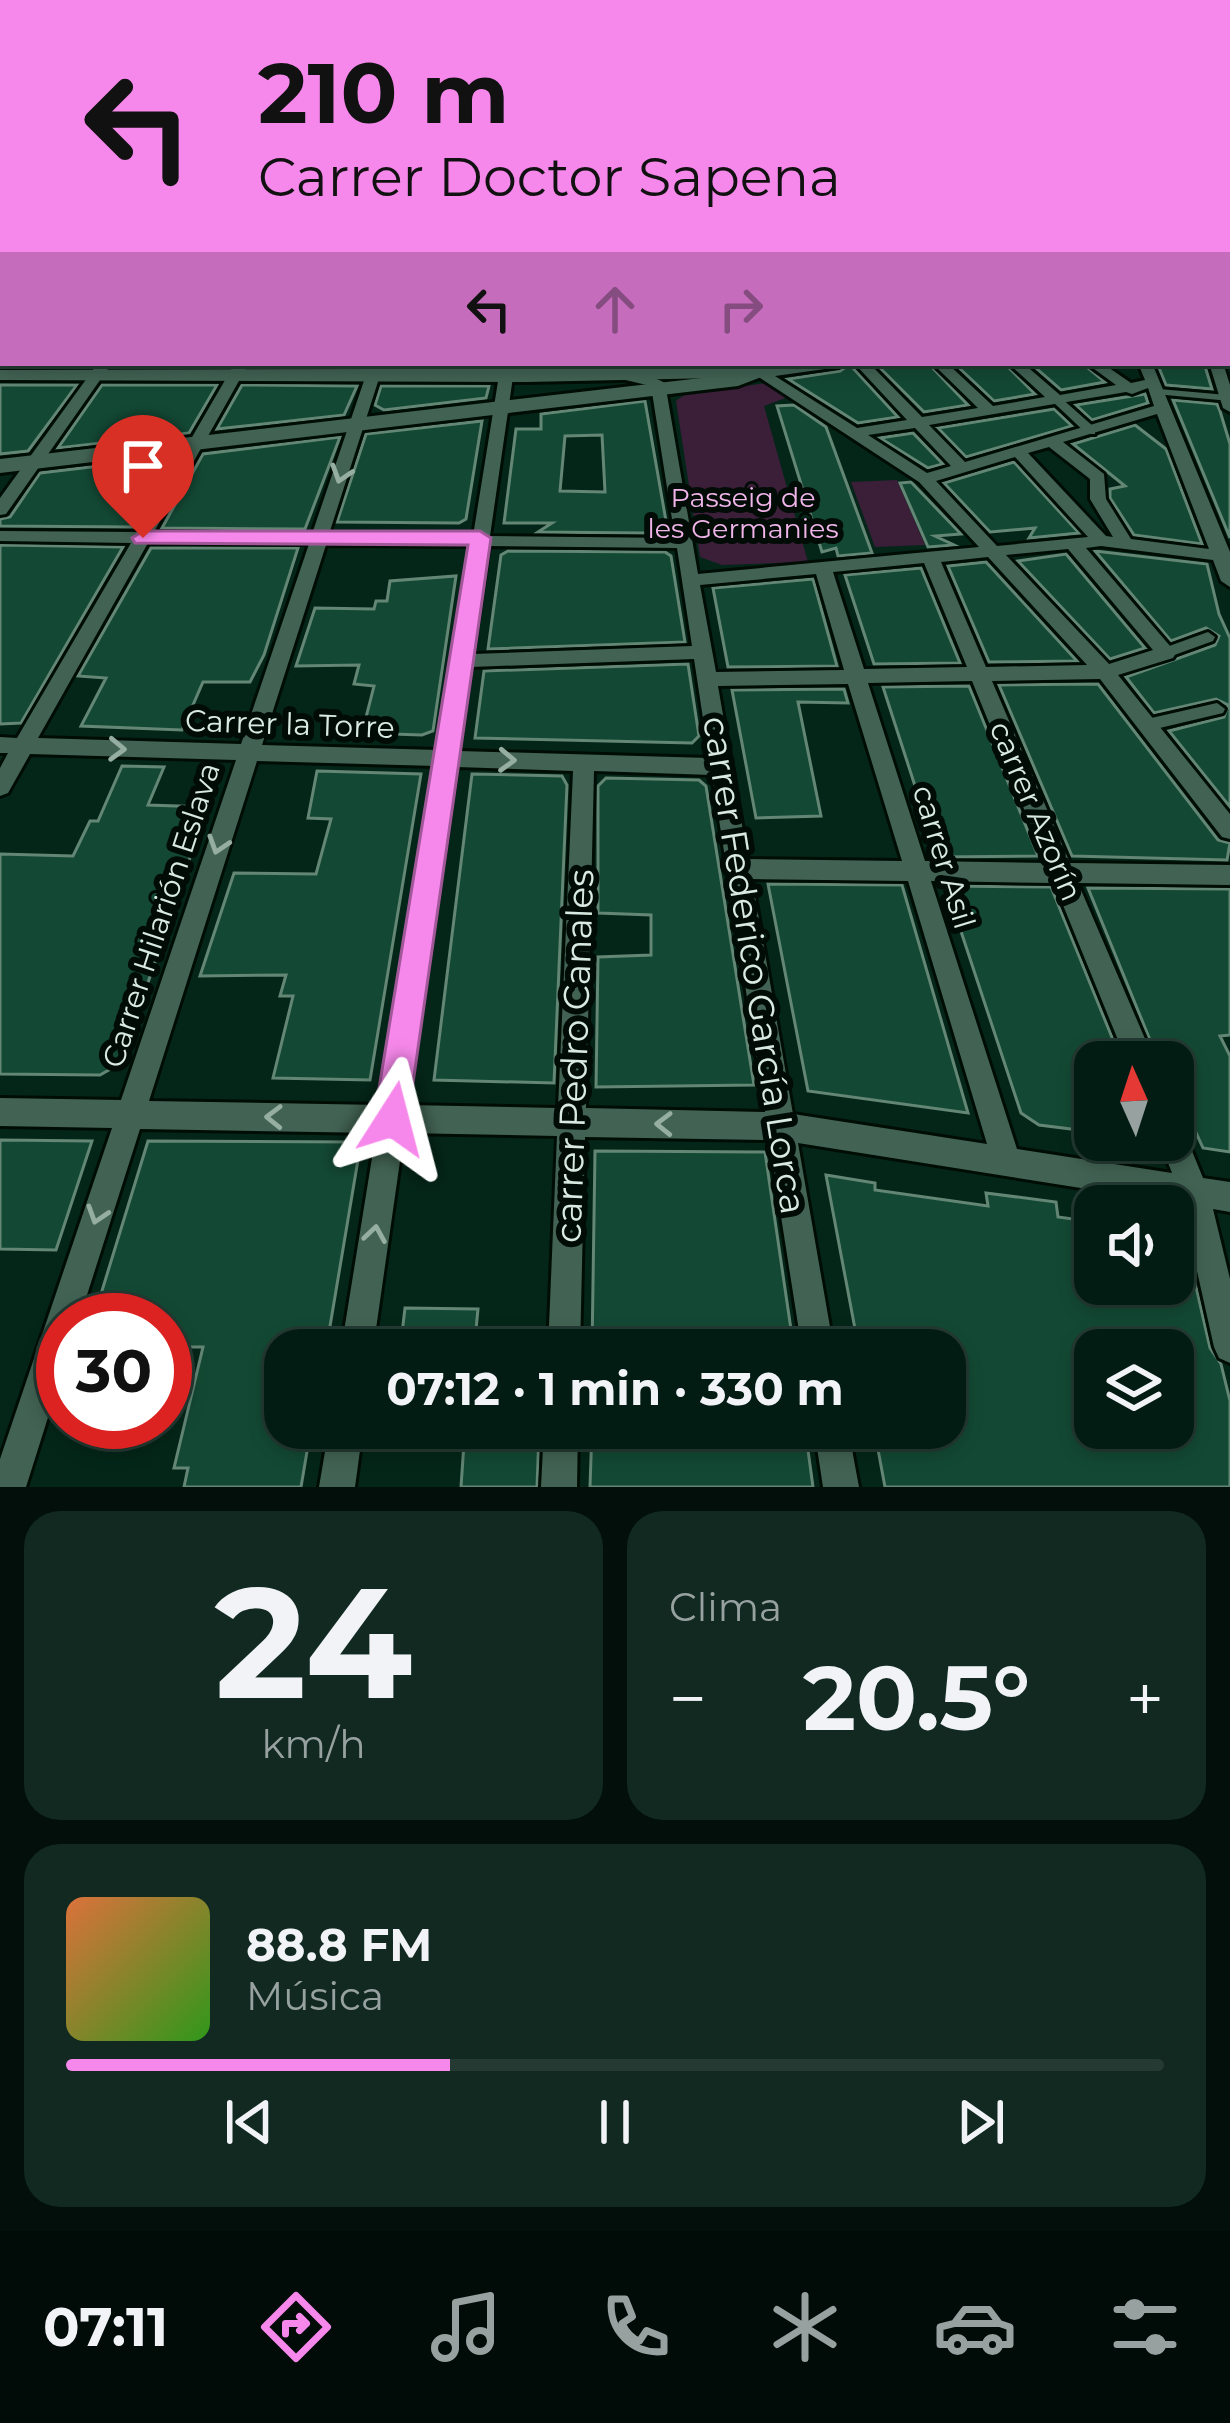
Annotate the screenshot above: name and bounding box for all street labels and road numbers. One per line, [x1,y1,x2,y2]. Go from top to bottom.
street label: Carrer la Torre [185,702,395,746]
street label: carrer Federico García Lorca [694,713,816,1217]
street label: carrer Azorín [982,716,1090,906]
street label: Carrer Hilarión Eslava [94,758,228,1072]
street label: carrer Asil [905,781,983,933]
street label: carrer Pedro Canales [545,868,603,1244]

